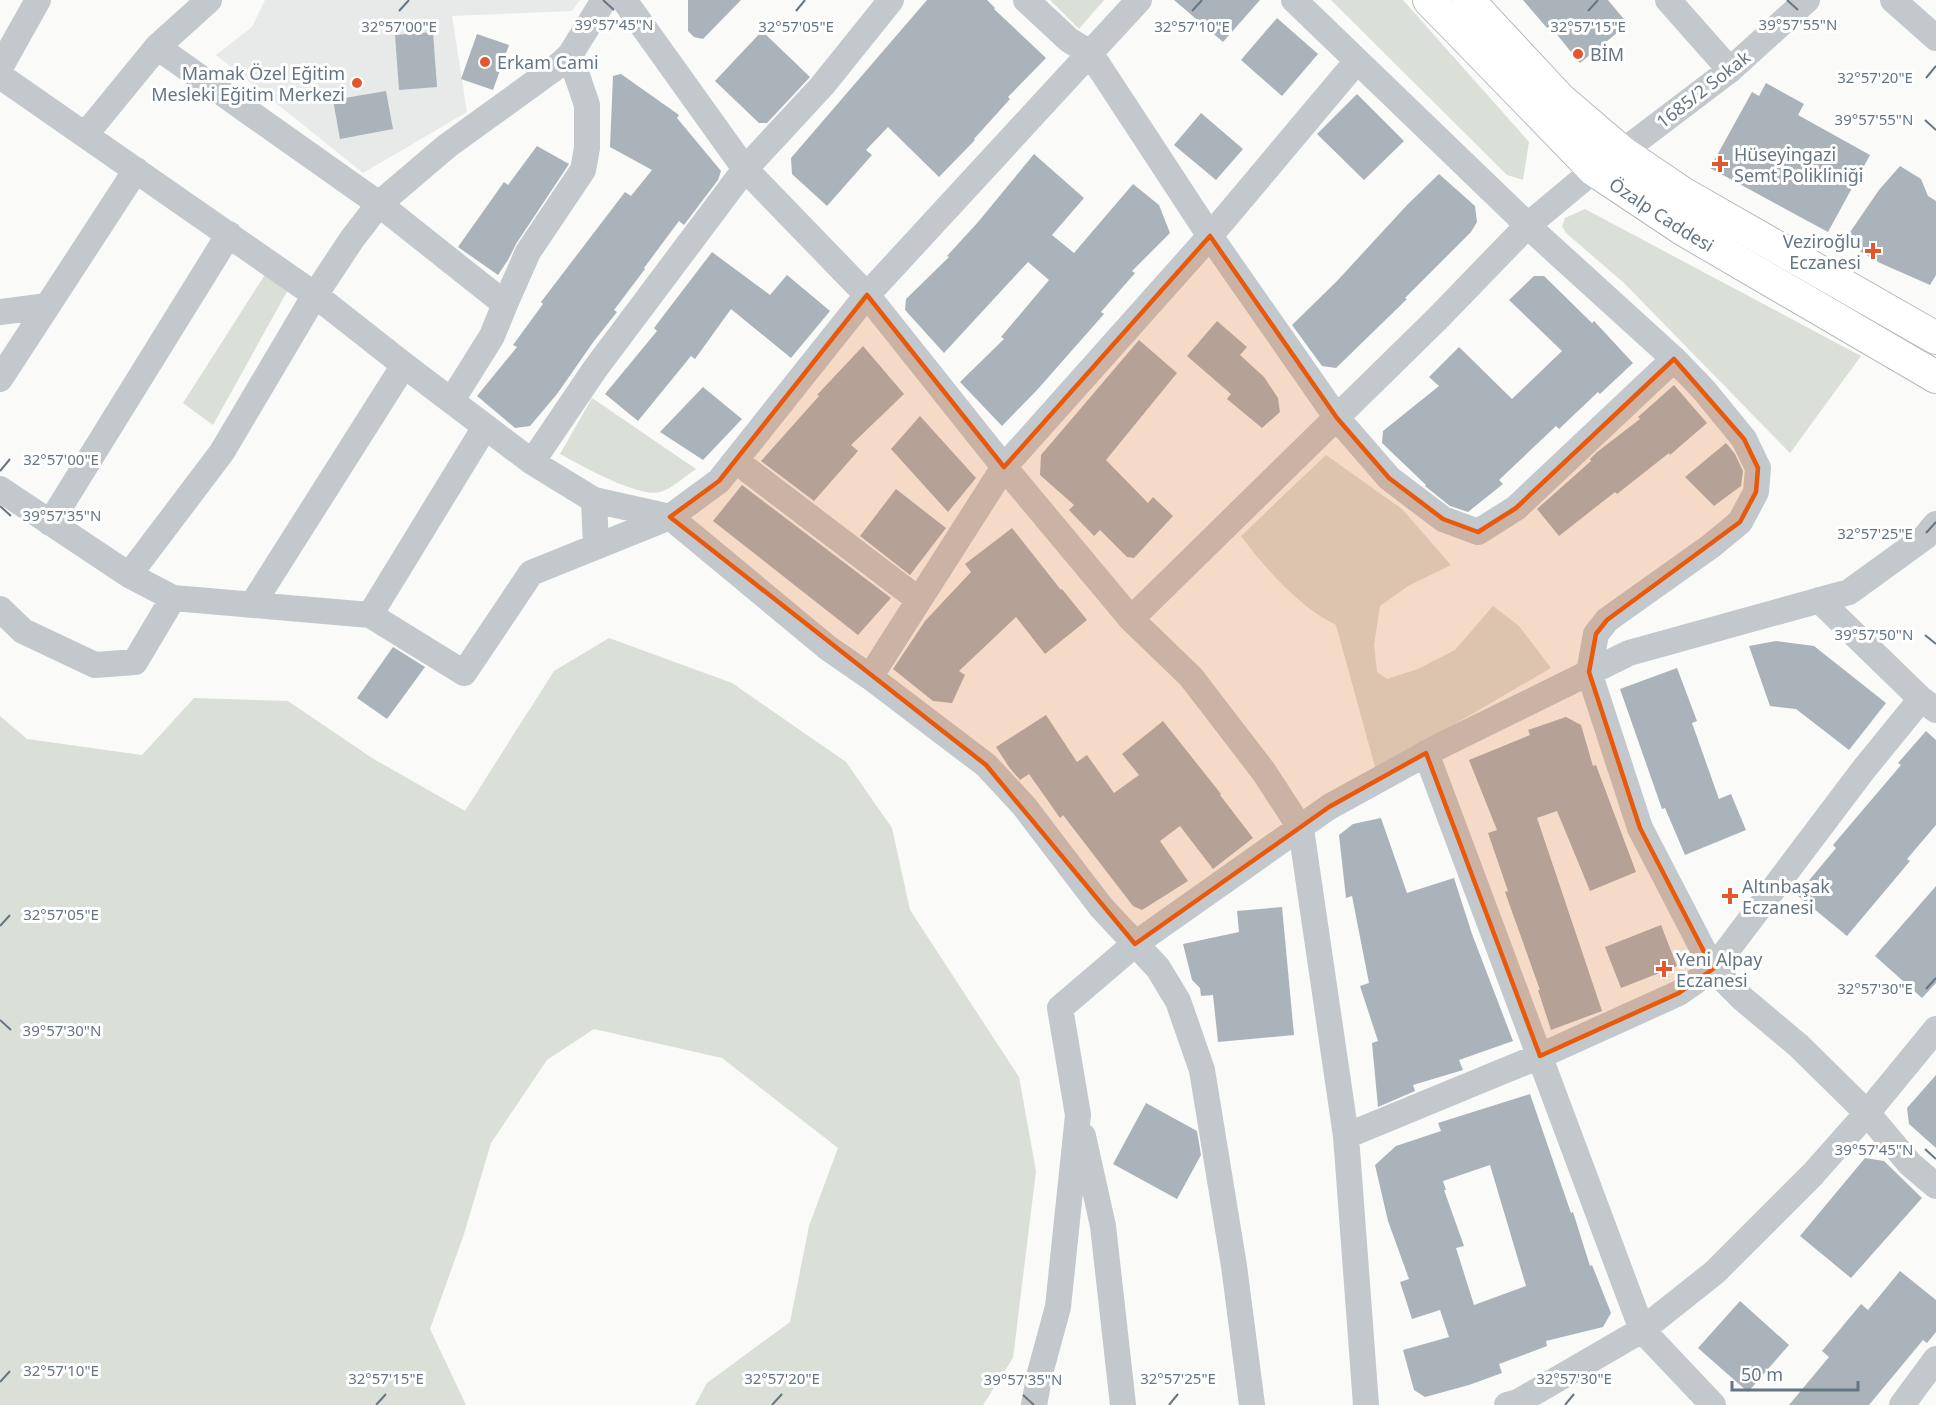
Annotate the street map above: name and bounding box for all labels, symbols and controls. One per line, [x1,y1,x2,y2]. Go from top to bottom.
text: 39°57'45"N [575,14,653,34]
text: 39°57'55"N [1759,14,1837,34]
text: 32°57'00"E [361,16,437,36]
text: 32°57'05"E [758,16,834,36]
text: 32°57'10"E [1154,16,1230,36]
text: 32°57'15"E [1550,16,1626,36]
place label: BİM [1590,42,1624,66]
street label: 1685/2 Sokak [1651,45,1755,133]
marker: BİM [1571,47,1585,61]
place label: Erkam Cami [497,50,599,74]
marker: Erkam Cami [478,55,492,69]
place label: Mamak Özel Eğitim Mesleki Eğitim Merkezi [151,61,345,106]
text: 32°57'20"E [1837,67,1913,87]
marker: Mamak Özel Eğitim Mesleki Eğitim Merkezi [350,76,364,90]
text: 39°57'55"N [1835,109,1913,129]
place label: Hüseyingazi Semt Polikliniği [1734,142,1864,187]
marker: Hüseyingazi Semt Polikliniği [1711,155,1729,173]
street label: Özalp Caddesi [1605,172,1719,257]
place label: Veziroğlu Eczanesi [1783,229,1861,274]
marker: Veziroğlu Eczanesi [1866,244,1880,258]
text: 32°57'00"E [23,449,99,469]
text: 39°57'35"N [23,505,101,525]
text: 32°57'25"E [1837,523,1913,543]
text: 39°57'50"N [1835,624,1913,644]
place label: Altınbaşak Eczanesi [1742,874,1830,919]
marker: Altınbaşak Eczanesi [1723,889,1737,903]
text: 32°57'05"E [23,904,99,924]
place label: Yeni Alpay Eczanesi [1676,947,1763,992]
marker: Yeni Alpay Eczanesi [1657,962,1671,976]
text: 32°57'30"E [1837,978,1913,998]
text: 39°57'30"N [23,1020,101,1040]
text: 39°57'45"N [1835,1139,1913,1159]
scale bar [1732,1354,1858,1392]
text: 32°57'10"E [23,1360,99,1380]
text: 50 m [1741,1362,1783,1386]
text: 32°57'15"E [348,1368,424,1388]
text: 32°57'20"E [744,1368,820,1388]
text: 32°57'25"E [1140,1368,1216,1388]
text: 32°57'30"E [1536,1368,1612,1388]
text: 39°57'35"N [984,1369,1062,1389]

